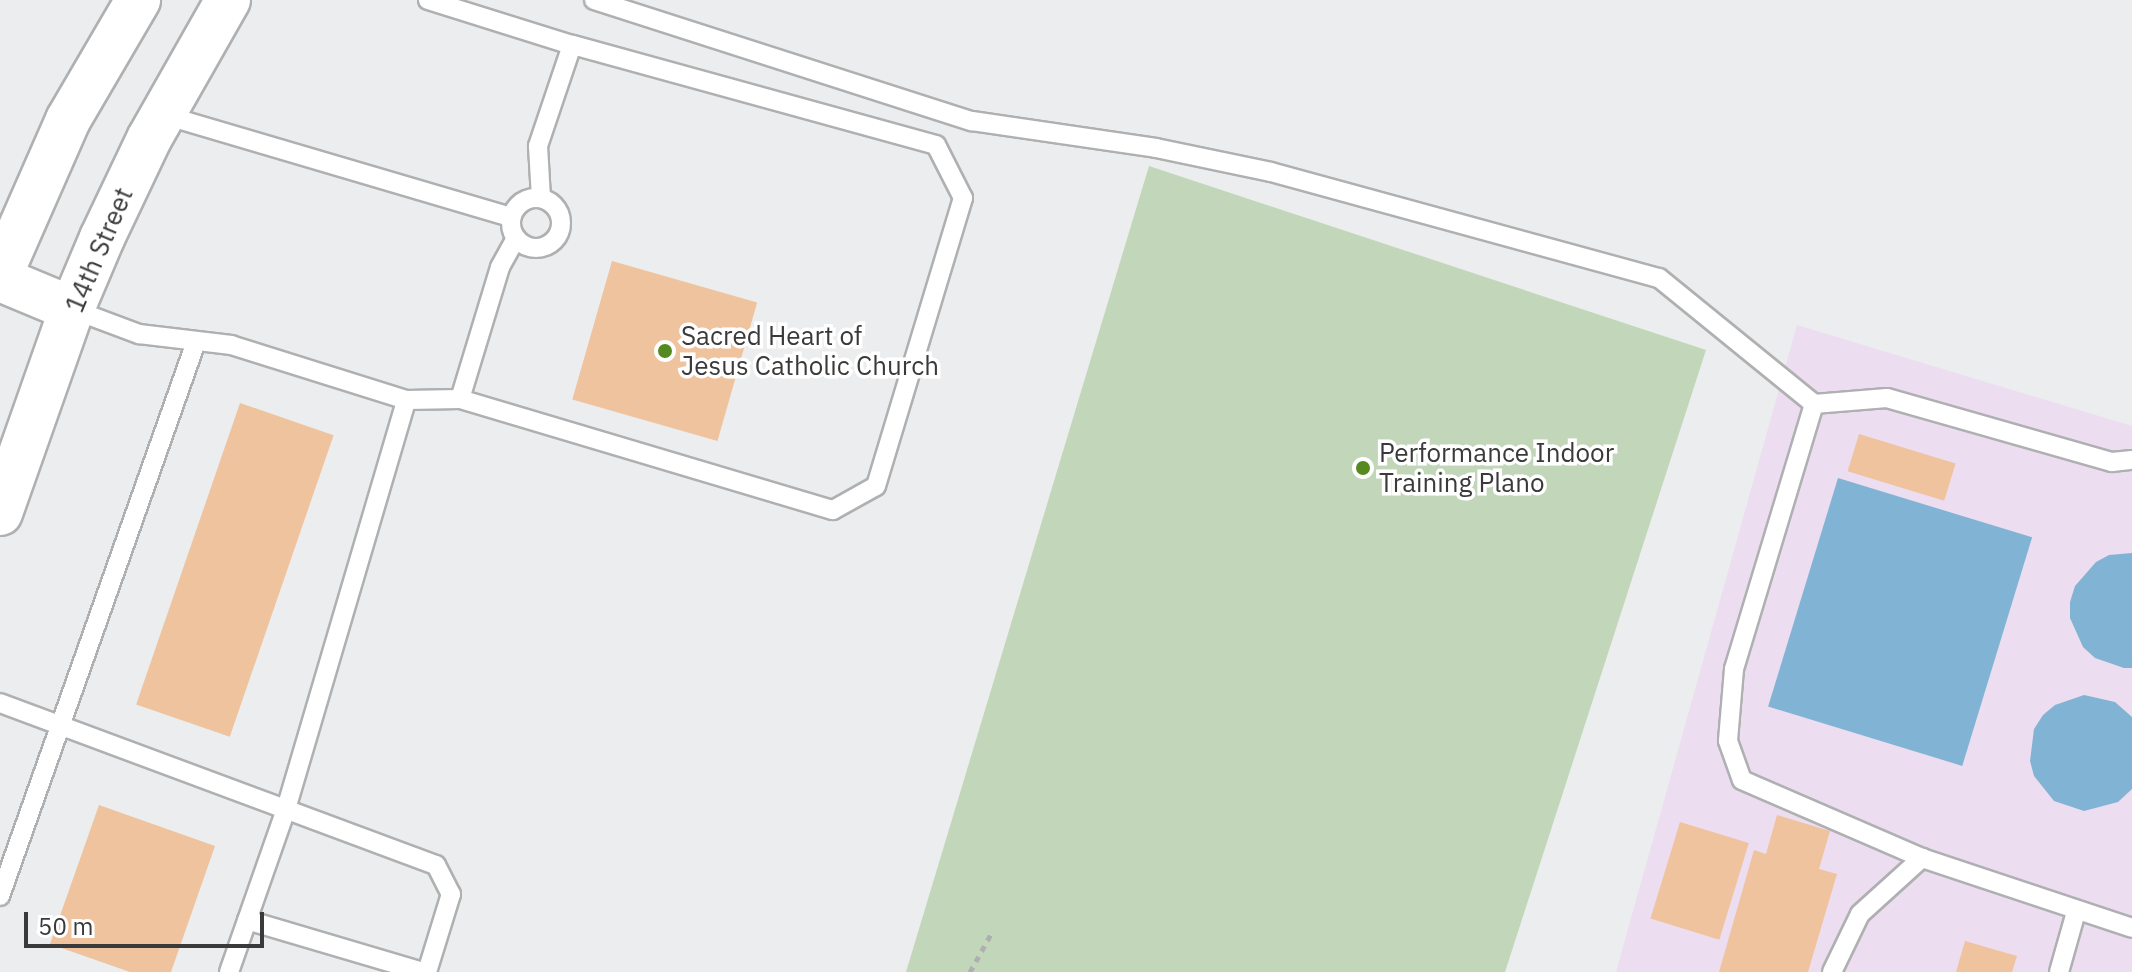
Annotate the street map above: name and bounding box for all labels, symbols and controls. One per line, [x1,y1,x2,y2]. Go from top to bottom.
street label: 14th Street [59,183,139,317]
place label: Sacred Heart of Jesus Catholic Church [681,320,939,382]
marker: Sacred Heart of Jesus Catholic Church [656,342,674,360]
place label: Performance Indoor Training Plano [1379,437,1614,498]
marker: Performance Indoor Training Plano [1354,459,1372,477]
scale bar [28,896,268,946]
text: 50 m [38,910,93,942]

